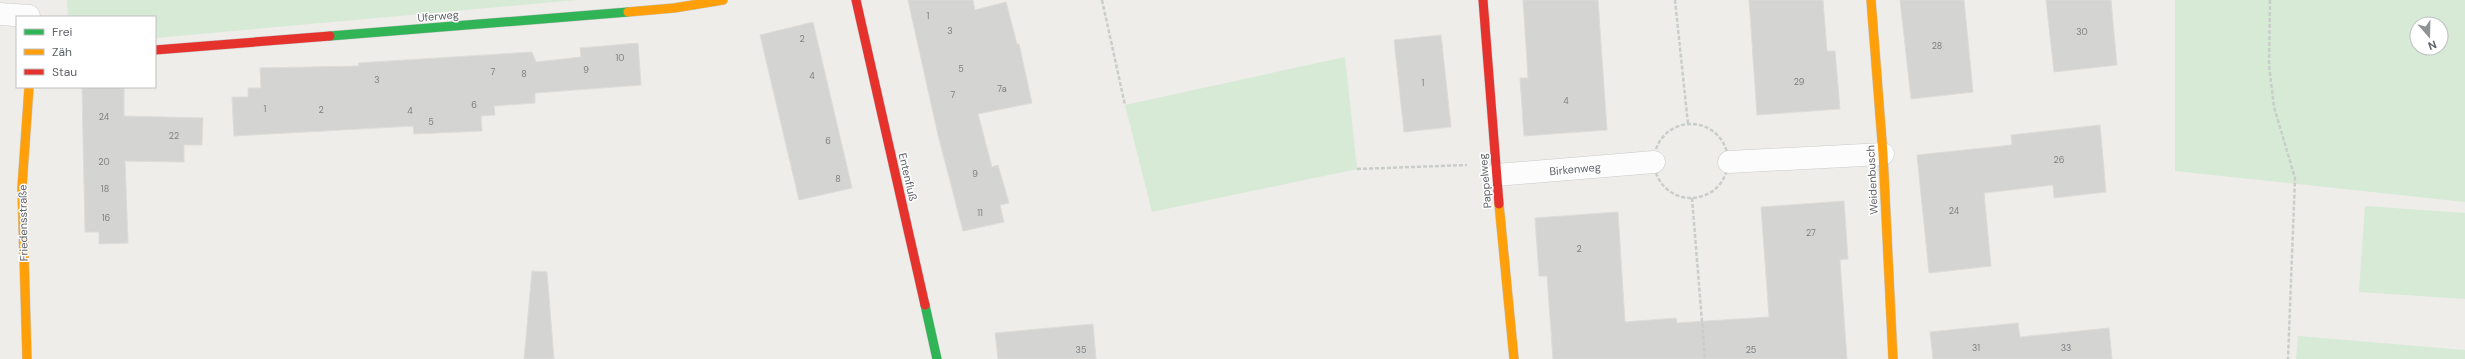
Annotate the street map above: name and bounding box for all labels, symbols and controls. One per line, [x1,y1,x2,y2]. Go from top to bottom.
street label: Uferweg [417,7,459,25]
house number: 1 [927,10,930,22]
legend [16,16,156,88]
north arrow [2409,16,2449,56]
text: Frei [52,24,72,40]
house number: 3 [947,25,953,37]
house number: 30 [2076,26,2088,38]
house number: 2 [799,33,805,45]
text: N [2426,37,2439,53]
house number: 28 [1932,40,1942,52]
text: Zäh [52,44,72,60]
house number: 10 [616,52,624,64]
house number: 5 [958,63,964,75]
text: Stau [52,64,77,80]
house number: 9 [583,64,589,76]
house number: 7 [491,66,496,78]
house number: 8 [521,68,527,80]
house number: 4 [809,70,815,82]
house number: 3 [374,74,380,86]
house number: 29 [1794,76,1805,88]
house number: 1 [1422,77,1425,89]
house number: 7a [997,83,1007,95]
house number: 7 [951,89,956,101]
house number: 4 [1563,95,1569,107]
house number: 6 [471,99,477,111]
house number: 1 [264,103,267,115]
house number: 2 [318,104,324,116]
house number: 4 [407,105,413,117]
house number: 24 [99,111,110,123]
house number: 5 [428,116,434,128]
house number: 22 [169,130,179,142]
house number: 6 [825,135,831,147]
street label: Weidenbusch [1863,145,1881,215]
street label: Entenfluß [896,152,920,202]
street label: Pappelweg [1476,153,1494,209]
house number: 26 [2054,154,2065,166]
house number: 20 [98,156,110,168]
street label: Birkenweg [1549,160,1601,178]
house number: 9 [972,168,978,180]
house number: 8 [835,173,841,185]
house number: 18 [101,183,109,195]
street label: Friedensstraße [15,184,31,262]
house number: 24 [1949,205,1960,217]
house number: 11 [977,207,983,219]
house number: 16 [102,212,111,224]
house number: 27 [1806,227,1816,239]
house number: 2 [1576,243,1582,255]
house number: 31 [1972,342,1980,354]
house number: 33 [2061,342,2071,354]
house number: 35 [1076,344,1086,356]
house number: 25 [1746,344,1756,356]

